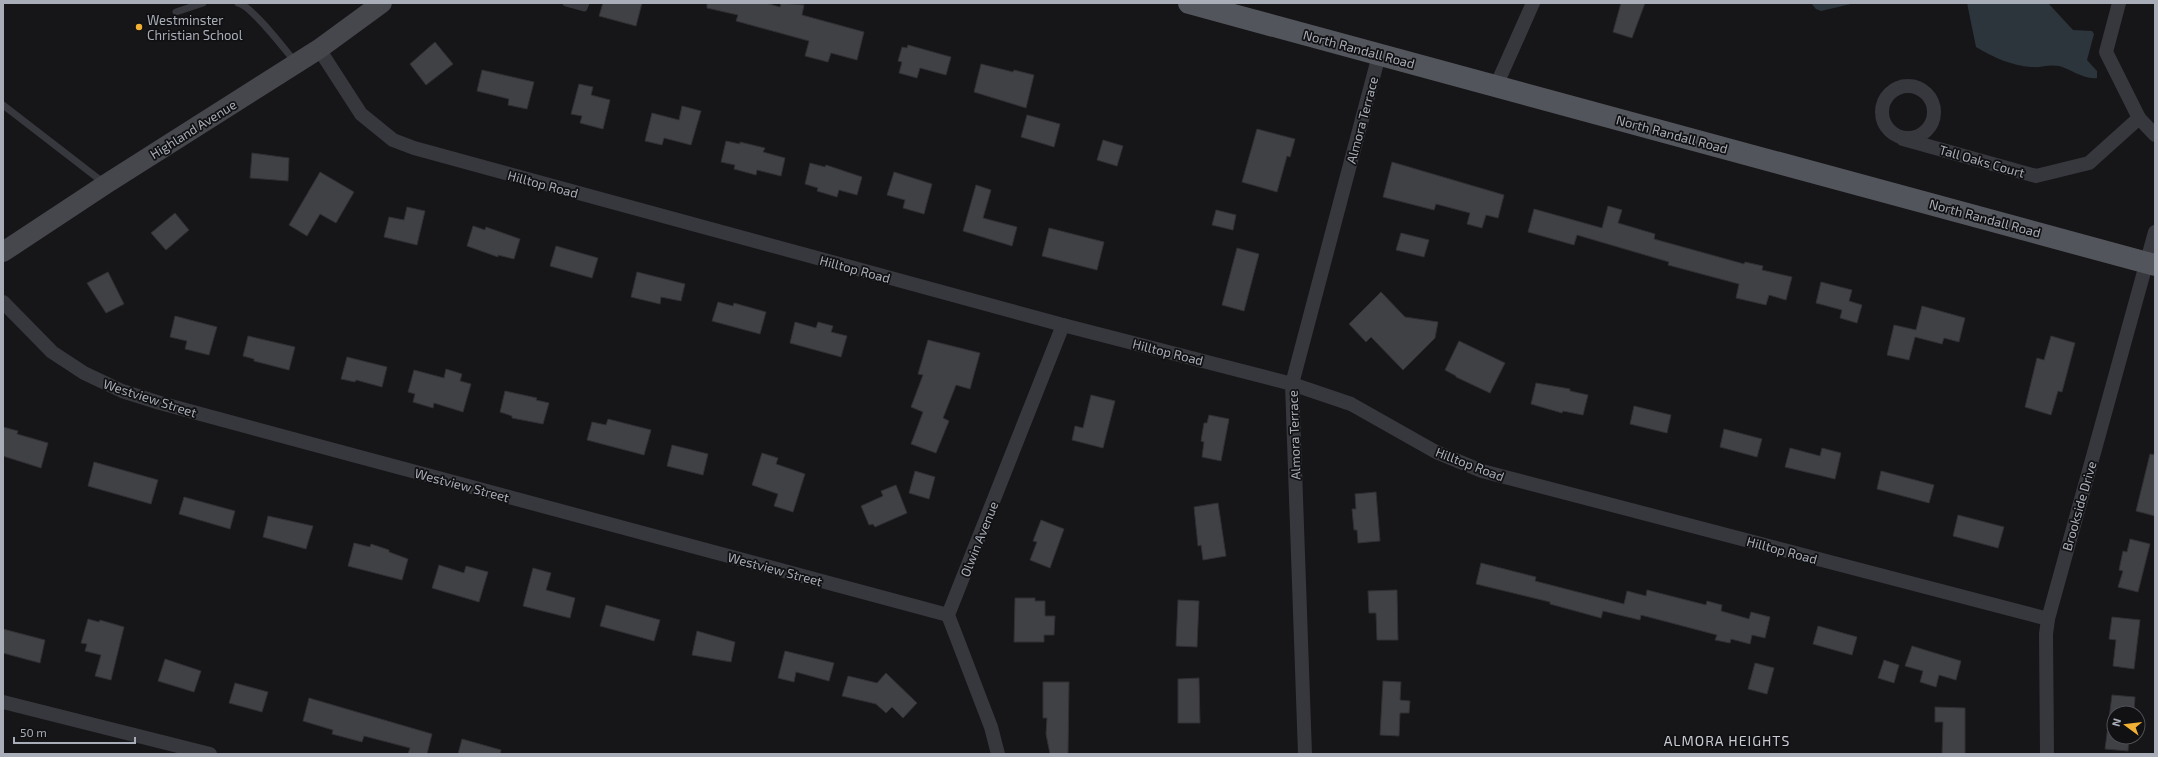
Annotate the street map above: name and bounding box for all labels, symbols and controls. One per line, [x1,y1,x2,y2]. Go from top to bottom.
place label: Westminster Christian School [147,12,243,43]
marker: Westminster Christian School [134,22,144,32]
street label: North Randall Road [1302,26,1416,72]
street label: Almora Terrace [1343,75,1381,165]
street label: Highland Avenue [147,96,239,162]
street label: North Randall Road [1615,111,1729,157]
street label: Tall Oaks Court [1937,141,2027,181]
street label: Hilltop Road [506,167,580,201]
street label: North Randall Road [1928,195,2042,241]
street label: Hilltop Road [818,252,892,286]
street label: Hilltop Road [1131,335,1205,369]
street label: Westview Street [101,375,199,421]
street label: Almora Terrace [1284,390,1304,480]
street label: Hilltop Road [1433,444,1507,484]
street label: Brookside Drive [2059,459,2099,553]
street label: Westview Street [413,465,511,505]
street label: Olwin Avenue [957,499,1001,579]
street label: Hilltop Road [1745,533,1819,567]
street label: Westview Street [726,549,824,589]
north arrow [2106,705,2146,745]
text: N [2109,717,2123,728]
scale bar [14,719,135,745]
text: 50 m [20,725,47,739]
district label: ALMORA HEIGHTS [1664,732,1790,749]

